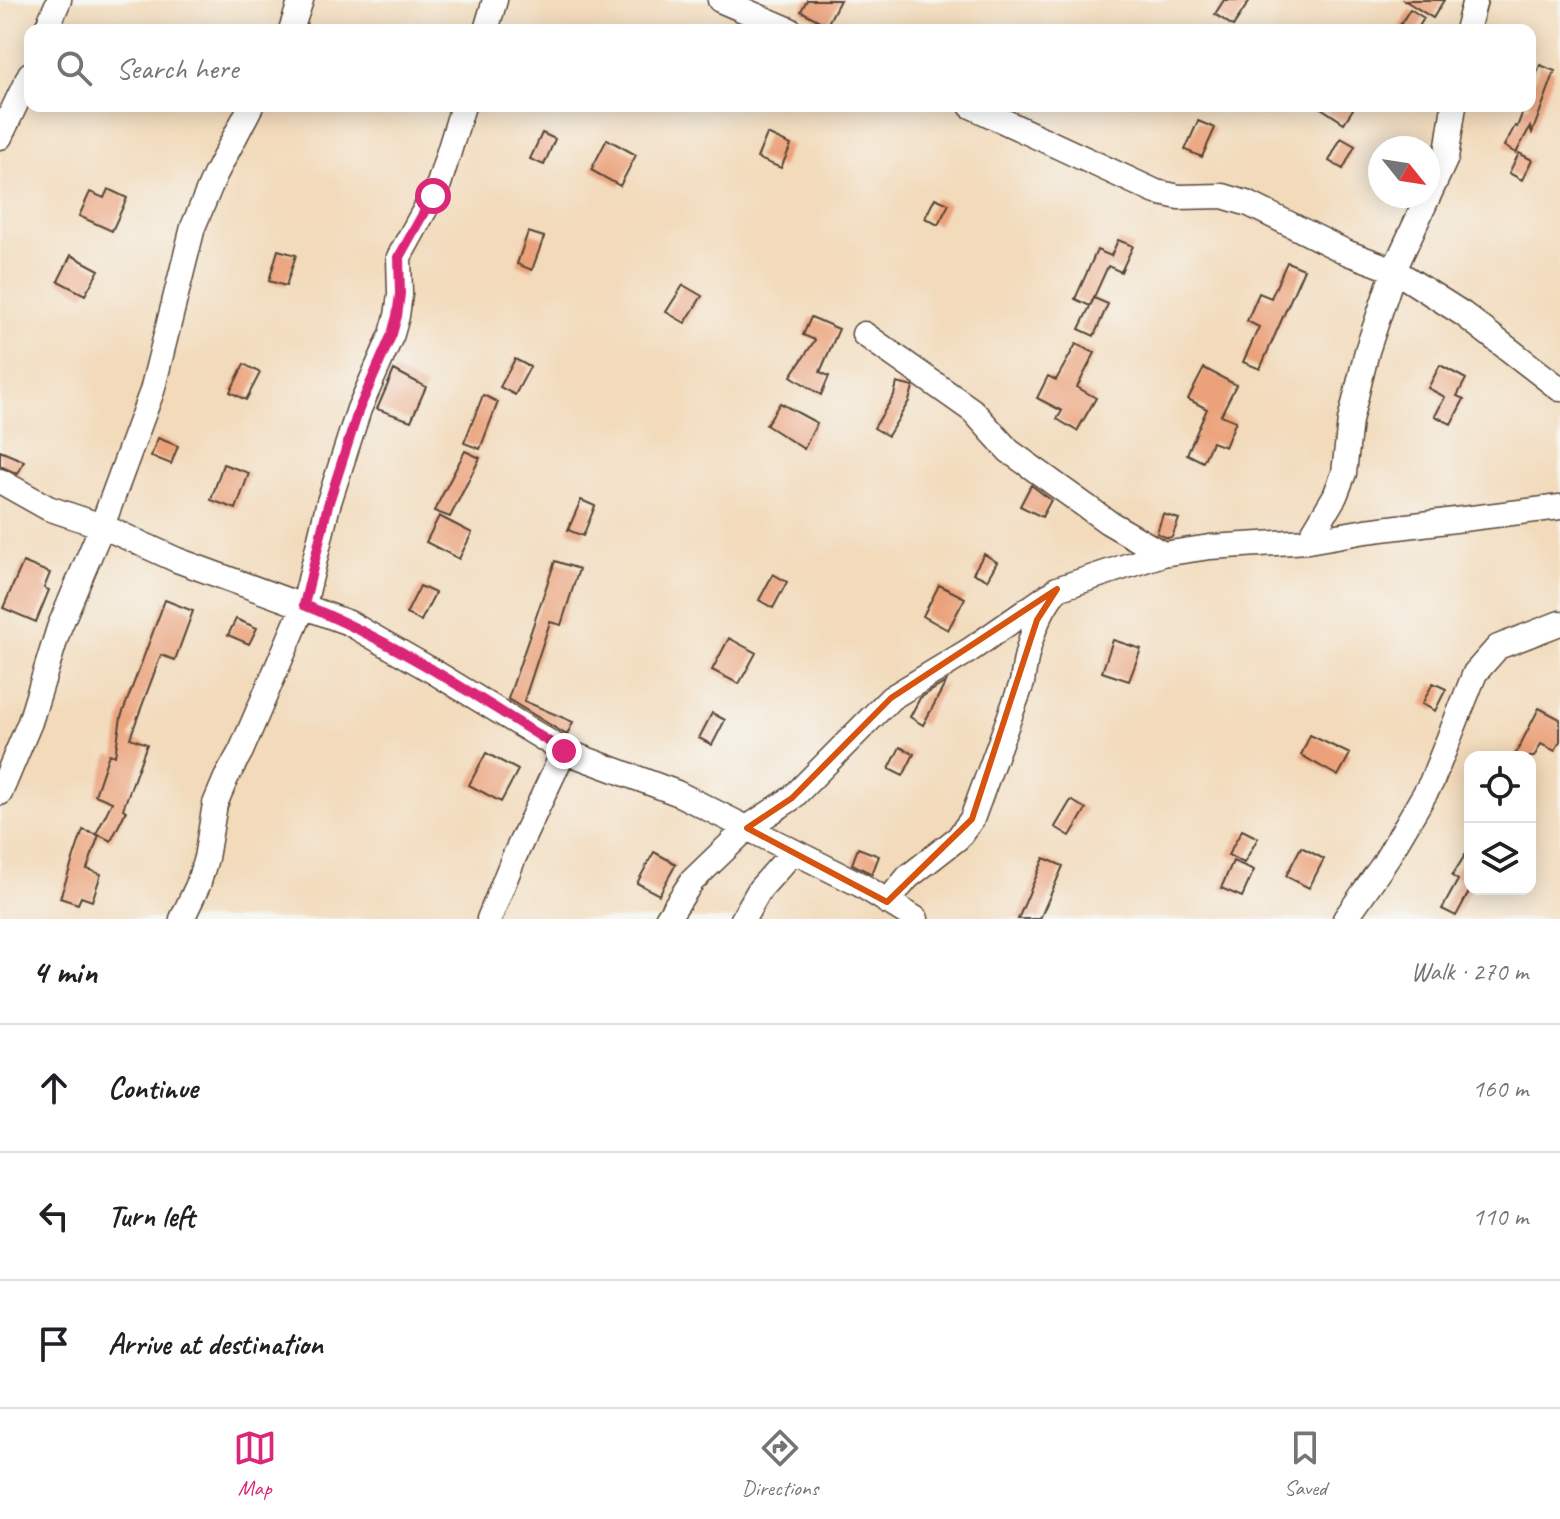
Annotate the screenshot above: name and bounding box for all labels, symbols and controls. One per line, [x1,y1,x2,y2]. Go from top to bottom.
search box [24,24,1536,112]
icon: search [52,46,96,90]
text: Search here [116,49,238,87]
north arrow [1368,136,1440,208]
route start [415,178,451,214]
route end [546,733,582,769]
map controls [1464,751,1536,895]
button: locate [1464,751,1536,823]
button: layers [1464,823,1536,895]
text: 4 min [32,950,97,993]
text: Walk · 270 m [1411,955,1528,988]
icon: ahead [32,1066,76,1110]
text: Continue [108,1069,198,1107]
text: 160 m [1472,1072,1528,1105]
icon: left [32,1194,76,1238]
text: Turn left [108,1197,195,1235]
text: 110 m [1472,1200,1528,1233]
icon: arrive [32,1322,76,1366]
text: Arrive at destination [108,1325,323,1363]
tab: Map [233,1426,277,1502]
tab: Directions [742,1426,818,1502]
tab: Saved [1283,1426,1327,1502]

